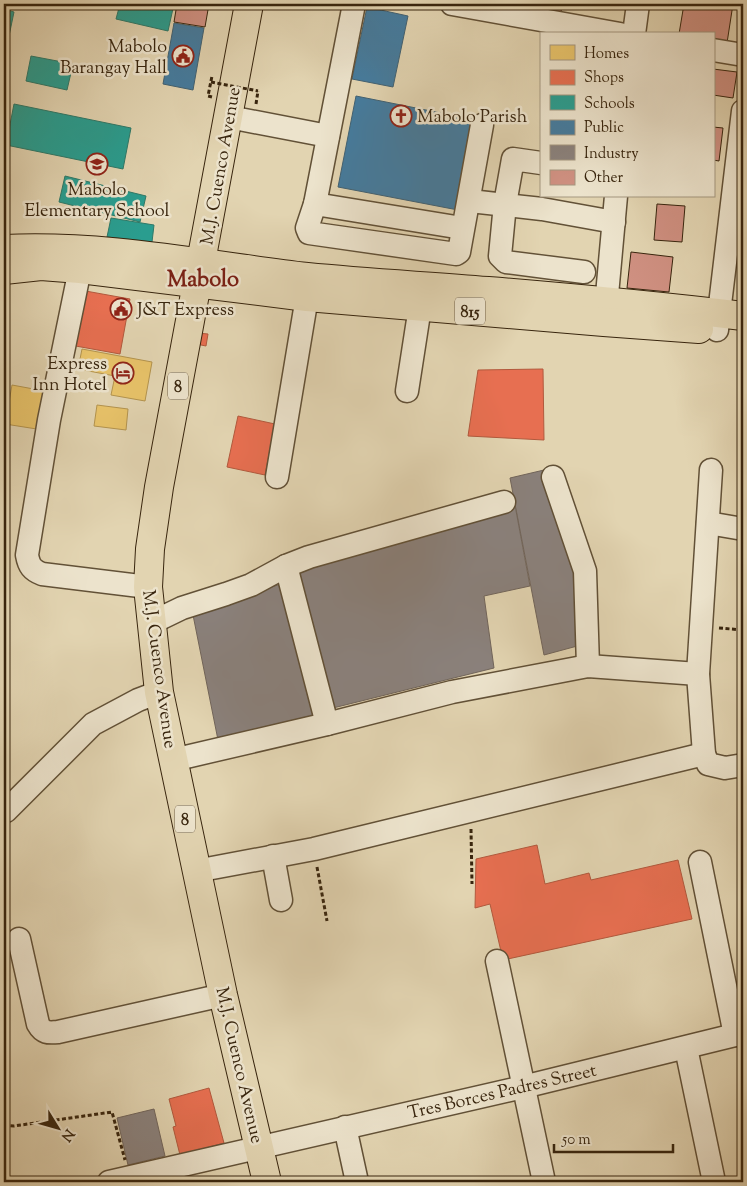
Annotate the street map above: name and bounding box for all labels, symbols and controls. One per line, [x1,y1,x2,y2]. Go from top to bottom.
legend [540,32,714,198]
place label: Mabolo Barangay Hall [60,35,167,82]
public building icon: Mabolo Barangay Hall [171,44,195,68]
text: Homes [584,44,629,65]
text: Shops [584,68,624,89]
street label: M.J. Cuenco Avenue [195,85,249,247]
text: Schools [584,94,635,115]
church icon: Mabolo Parish [389,104,413,128]
place label: Mabolo Parish [417,105,528,131]
text: Public [584,118,624,139]
text: Industry [584,144,639,165]
school or university icon: Mabolo Elementary School [85,152,109,176]
text: Other [584,168,624,189]
place label: Mabolo Elementary School [24,178,170,225]
district label: Mabolo [167,265,239,297]
public building icon: J&T Express [109,297,133,321]
place label: J&T Express [136,298,234,324]
road number: 815 [455,298,485,324]
place label: Express Inn Hotel [33,352,107,399]
hotel icon: Express Inn Hotel [111,361,135,385]
road number: 8 [168,372,188,400]
street label: M.J. Cuenco Avenue [134,588,182,750]
road number: 8 [175,806,195,832]
street label: M.J. Cuenco Avenue [207,985,269,1146]
street label: Tres Borces Padres Street [406,1059,599,1127]
north arrow [32,1104,82,1154]
scale bar [554,1121,673,1153]
text: N [55,1124,78,1145]
text: 50 m [561,1130,591,1151]

